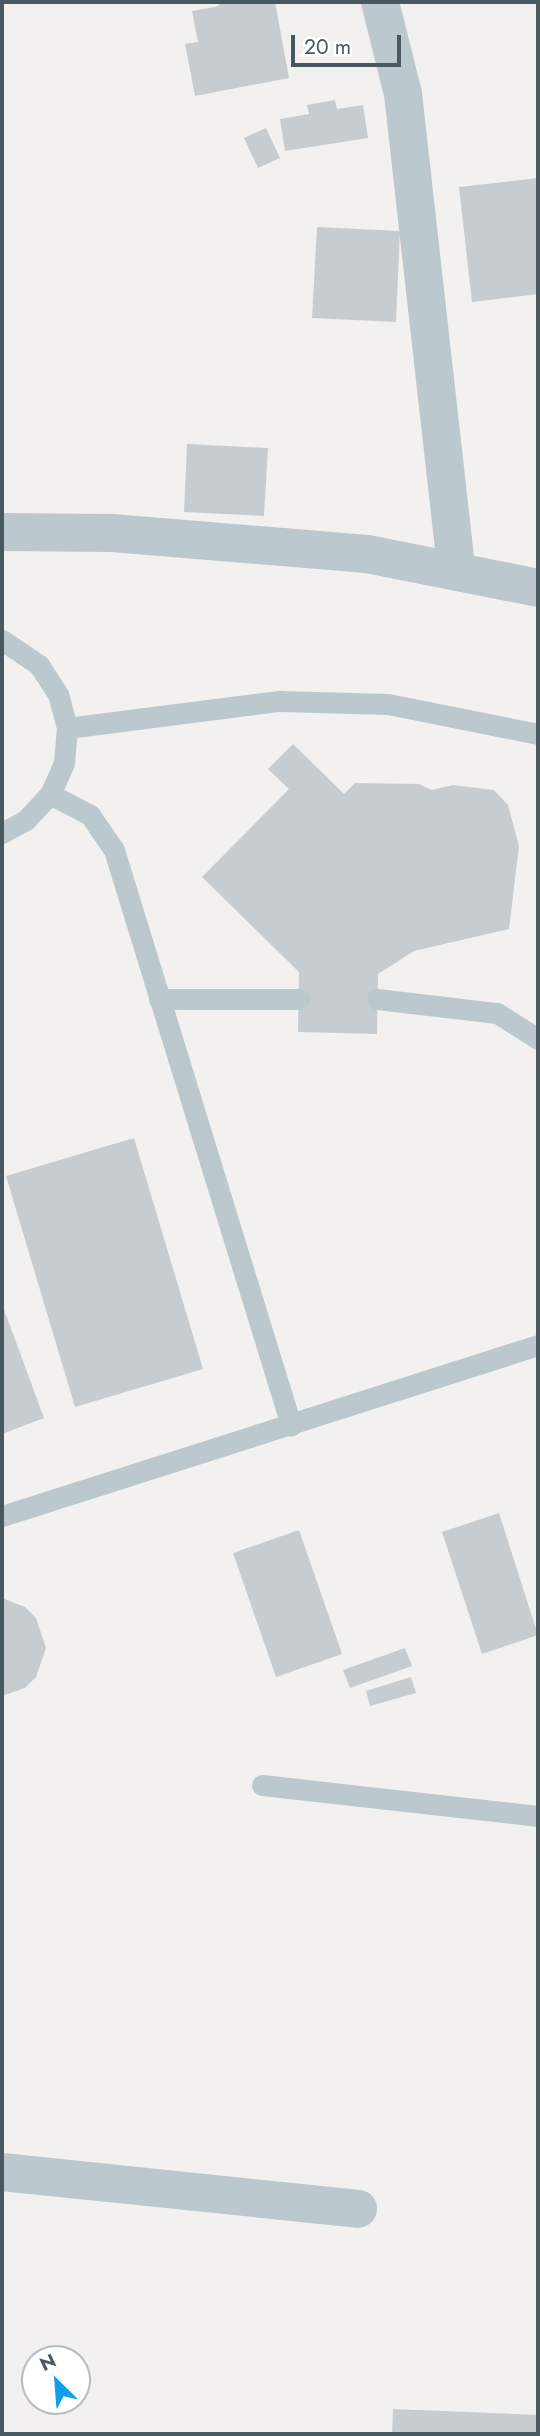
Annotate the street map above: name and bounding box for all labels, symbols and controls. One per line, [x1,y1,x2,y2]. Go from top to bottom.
scale bar [295,21,405,65]
text: 20 m [304,32,351,62]
north arrow [21,2345,91,2415]
text: N [35,2347,60,2378]

